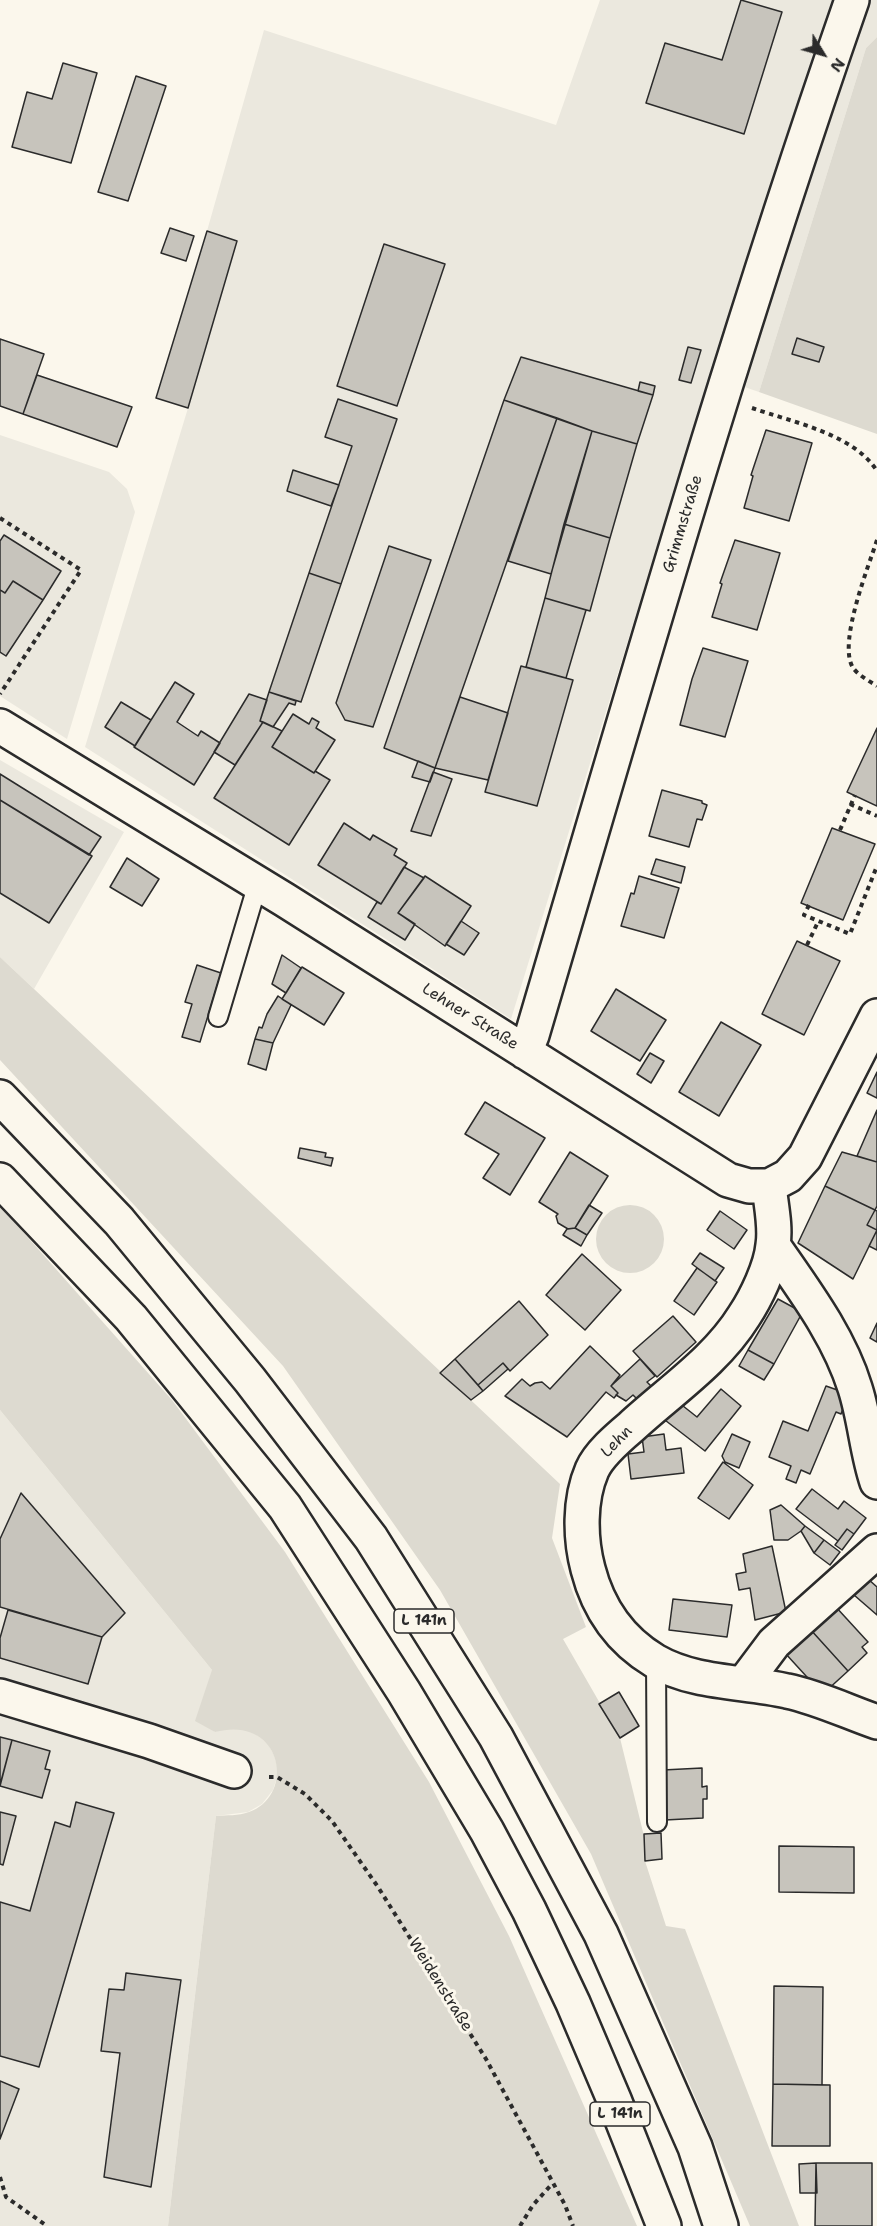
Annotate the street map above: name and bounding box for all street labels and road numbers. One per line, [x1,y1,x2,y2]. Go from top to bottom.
street label: Grimmstraße [659,473,707,575]
street label: Lehner Straße [418,980,522,1054]
street label: Lehn [597,1422,637,1462]
road number: L 141n [394,1609,454,1633]
street label: Weidenstraße [404,1935,476,2035]
road number: L 141n [590,2102,650,2126]

